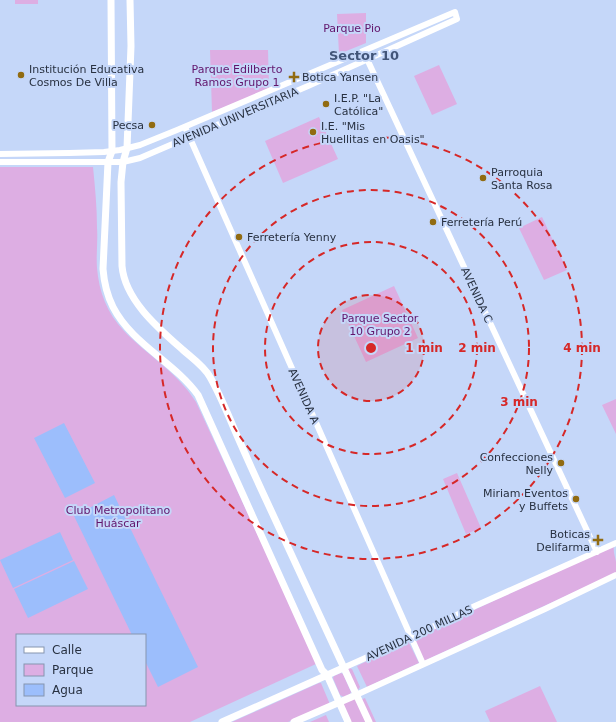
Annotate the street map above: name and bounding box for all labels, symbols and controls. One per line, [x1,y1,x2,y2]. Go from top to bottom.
park label: Parque Pio [323,22,381,35]
district label: Sector 10 [329,48,399,63]
place label: Institución Educativa Cosmos De Villa [29,63,144,89]
park label: Parque Edilberto Ramos Grupo 1 [192,63,283,89]
marker: Institución Educativa Cosmos De Villa [16,70,26,80]
place label: Botica Yansen [302,71,378,84]
marker: Botica Yansen [289,72,299,82]
street label: AVENIDA UNIVERSITARIA [170,85,301,150]
place label: I.E.P. "La Católica" [334,92,383,118]
marker: I.E.P. "La Católica" [321,99,331,109]
place label: Pecsa [112,119,144,132]
marker: Pecsa [147,120,157,130]
place label: I.E. "Mis Huellitas en Oasis" [321,120,425,146]
marker: I.E. "Mis Huellitas en Oasis" [308,127,318,137]
place label: Parroquia Santa Rosa [491,166,553,192]
marker: Parroquia Santa Rosa [478,173,488,183]
place label: Ferretería Perú [441,216,522,229]
marker: Ferretería Perú [428,217,438,227]
place label: Ferretería Yenny [247,231,337,244]
marker: Ferretería Yenny [234,232,244,242]
street label: AVENIDA C [458,265,495,325]
park label: Parque Sector 10 Grupo 2 [342,312,419,338]
centre of rings [364,341,378,355]
text: 1 min [405,341,443,355]
text: 2 min [458,341,496,355]
text: 4 min [563,341,601,355]
street label: AVENIDA A [285,366,322,427]
text: 3 min [500,395,538,409]
place label: Confecciones Nelly [480,451,553,477]
marker: Confecciones Nelly [556,458,566,468]
place label: Miriam Eventos y Buffets [483,487,568,513]
marker: Miriam Eventos y Buffets [571,494,581,504]
park label: Club Metropolitano Huáscar [66,504,170,530]
place label: Boticas Delifarma [536,528,590,554]
marker: Boticas Delifarma [593,535,603,545]
street label: AVENIDA 200 MILLAS [364,603,475,664]
legend [16,634,146,706]
text: Calle [52,643,82,657]
text: Parque [52,663,93,677]
text: Agua [52,683,83,697]

